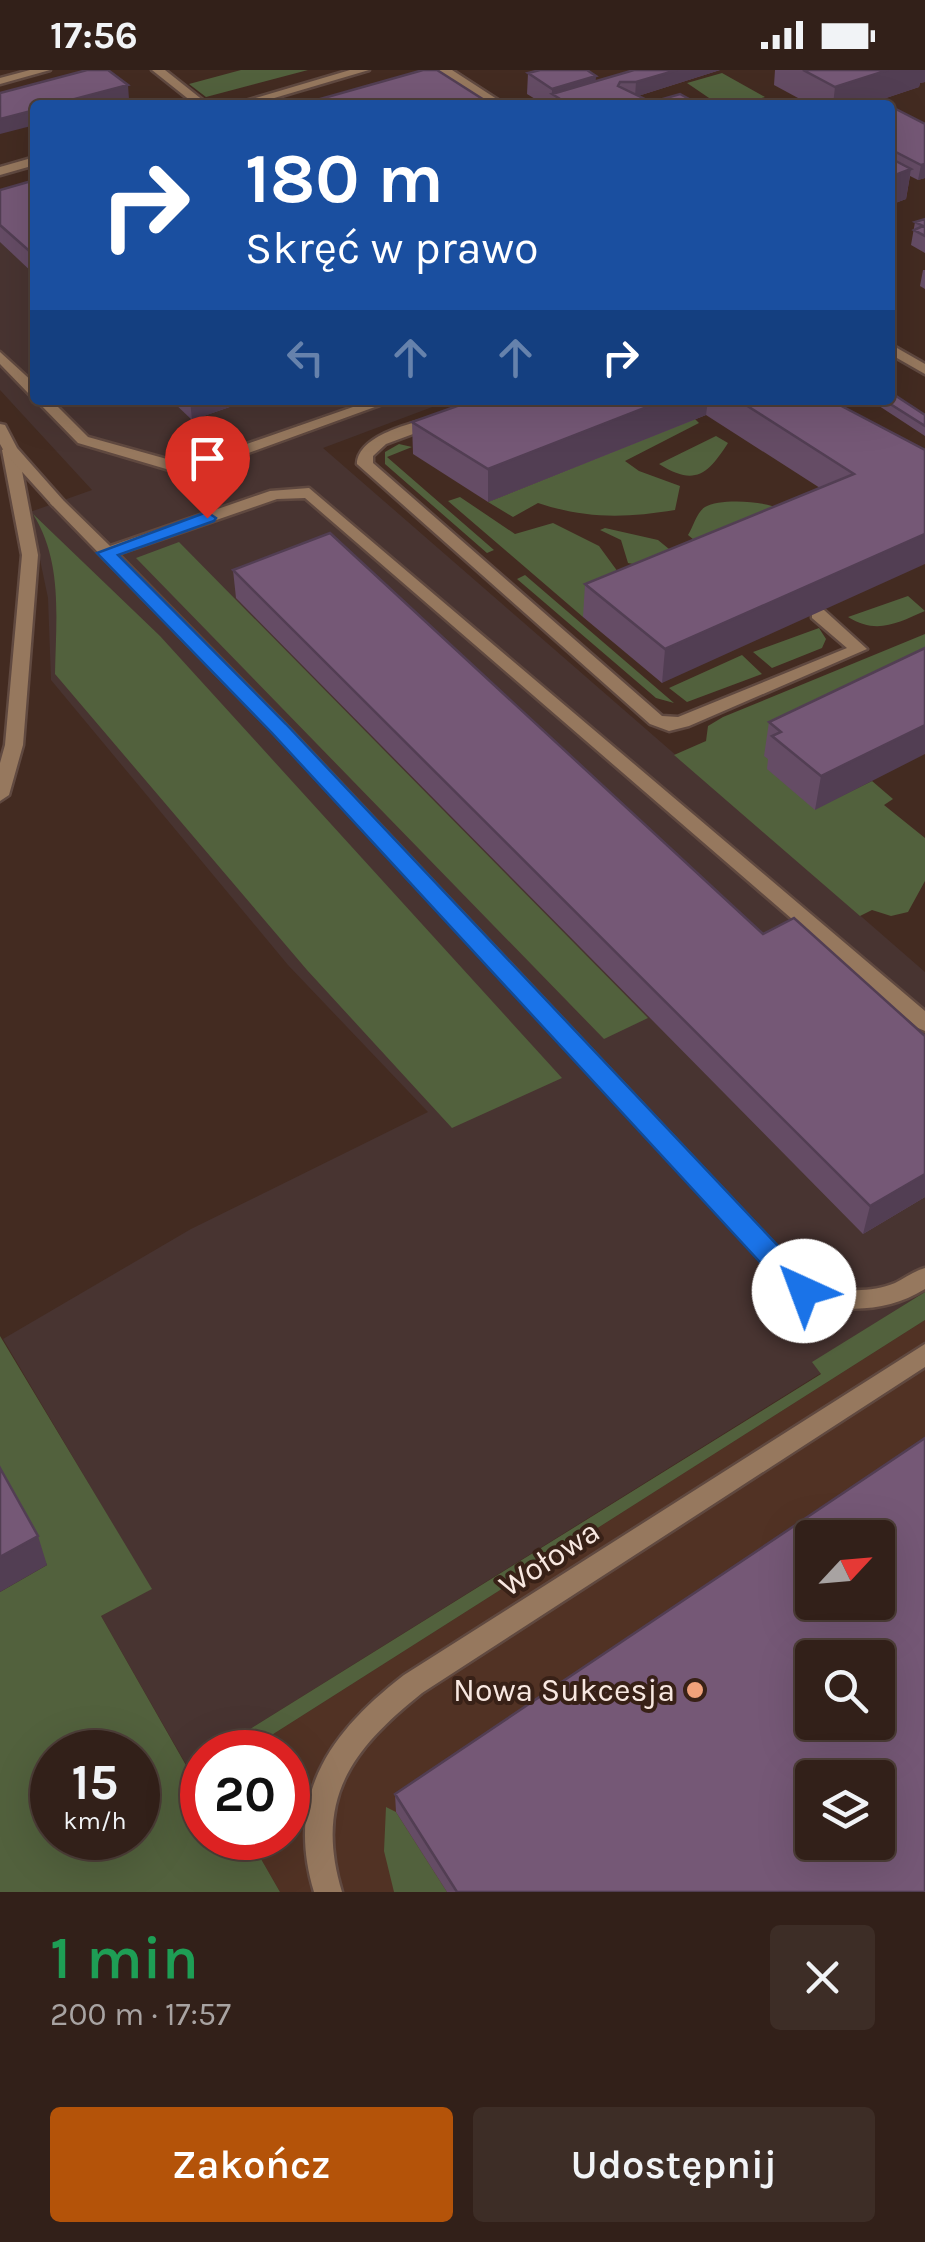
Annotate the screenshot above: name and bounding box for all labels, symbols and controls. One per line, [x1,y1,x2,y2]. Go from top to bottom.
text: 17:56 [50,13,138,58]
text: 180 m [245,138,444,220]
icon: right [80,140,210,270]
text: Skręć w prawo [245,222,539,274]
icon: left [278,330,333,385]
icon: ahead [383,330,438,385]
icon: ahead [488,330,543,385]
icon: right [593,330,648,385]
pin [165,416,250,519]
icon: arrive [180,431,235,486]
position arrow [752,1239,856,1343]
street label: Wołowa [492,1512,606,1605]
north arrow [795,1520,895,1620]
map controls [795,1520,895,1860]
button: search [795,1640,895,1740]
place label: Nowa Sukcesja [453,1672,675,1709]
marker: Nowa Sukcesja [684,1679,706,1701]
speed limit sign: 20 [180,1730,310,1860]
text: 15 [72,1753,118,1812]
button: layers [795,1760,895,1860]
text: km/h [63,1806,127,1835]
text: 1 min [50,1923,199,1993]
button: close [770,1925,875,2030]
text: 200 m · 17:57 [50,1996,231,2033]
button: Zakończ [50,2107,453,2222]
button: Udostępnij [473,2107,875,2222]

